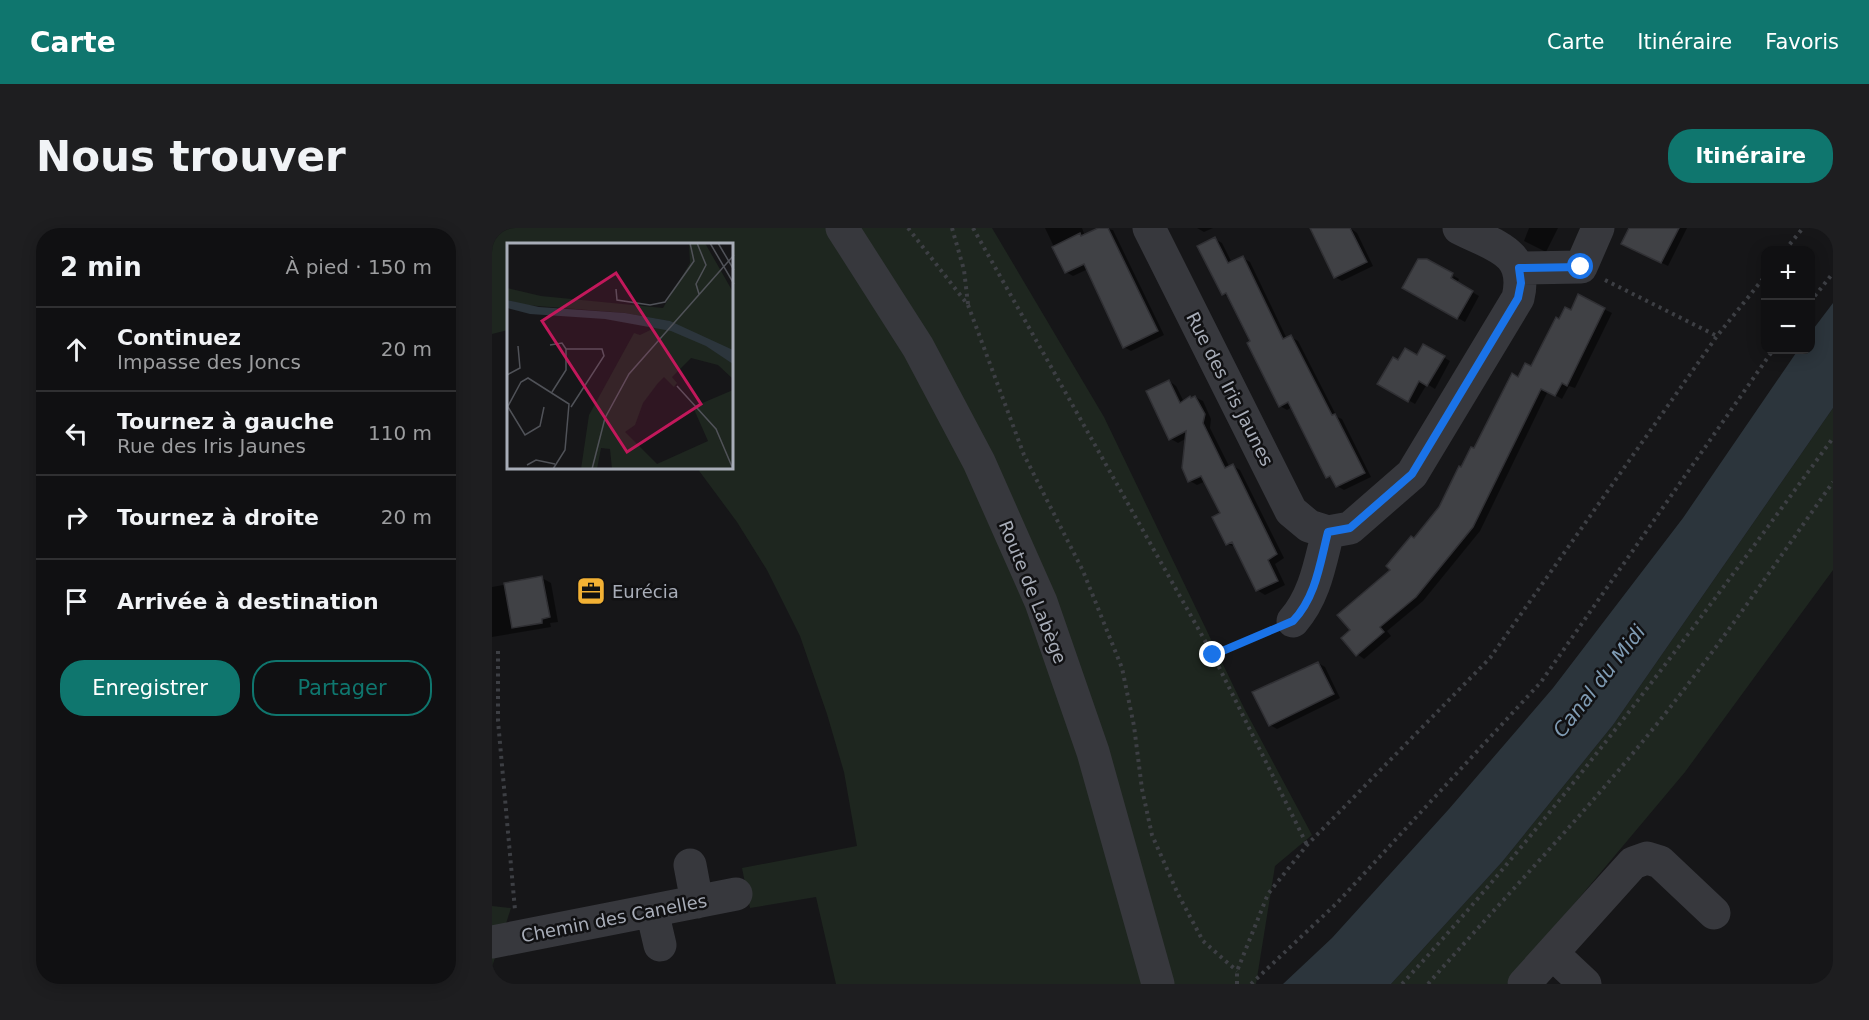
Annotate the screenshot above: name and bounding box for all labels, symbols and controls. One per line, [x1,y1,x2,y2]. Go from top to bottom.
text: Carte [30,26,116,59]
text: Carte [1547,30,1604,54]
text: Itinéraire [1637,30,1732,54]
text: Favoris [1765,30,1839,54]
button: Itinéraire [1668,129,1833,183]
text: Nous trouver [36,132,346,181]
inset map [507,243,734,470]
map controls [1761,246,1815,354]
button: + [1761,246,1815,300]
text: 2 min [60,252,142,282]
route start [1567,253,1593,279]
text: À pied · 150 m [286,255,432,279]
button: − [1761,300,1815,354]
street label: Rue des Iris Jaunes [1182,309,1278,469]
text: Continuez [117,325,241,350]
icon: ahead [60,333,93,366]
text: 20 m [381,337,432,361]
text: Impasse des Joncs [117,350,301,374]
text: Tournez à gauche [117,409,334,434]
icon: left [60,417,93,450]
text: 110 m [368,421,432,445]
text: Rue des Iris Jaunes [117,434,306,458]
icon: right [60,501,93,534]
text: Tournez à droite [117,505,319,530]
text: 20 m [381,505,432,529]
street label: Route de Labège [995,517,1071,667]
office icon: Eurécia [575,575,607,607]
place label: Eurécia [612,581,679,602]
icon: arrive [60,585,93,618]
text: Arrivée à destination [117,589,379,614]
water label: Canal du Midi [1548,620,1651,742]
route end [1199,641,1225,667]
button: Enregistrer [60,660,240,716]
button: Partager [252,660,432,716]
street label: Chemin des Canelles [519,890,709,946]

